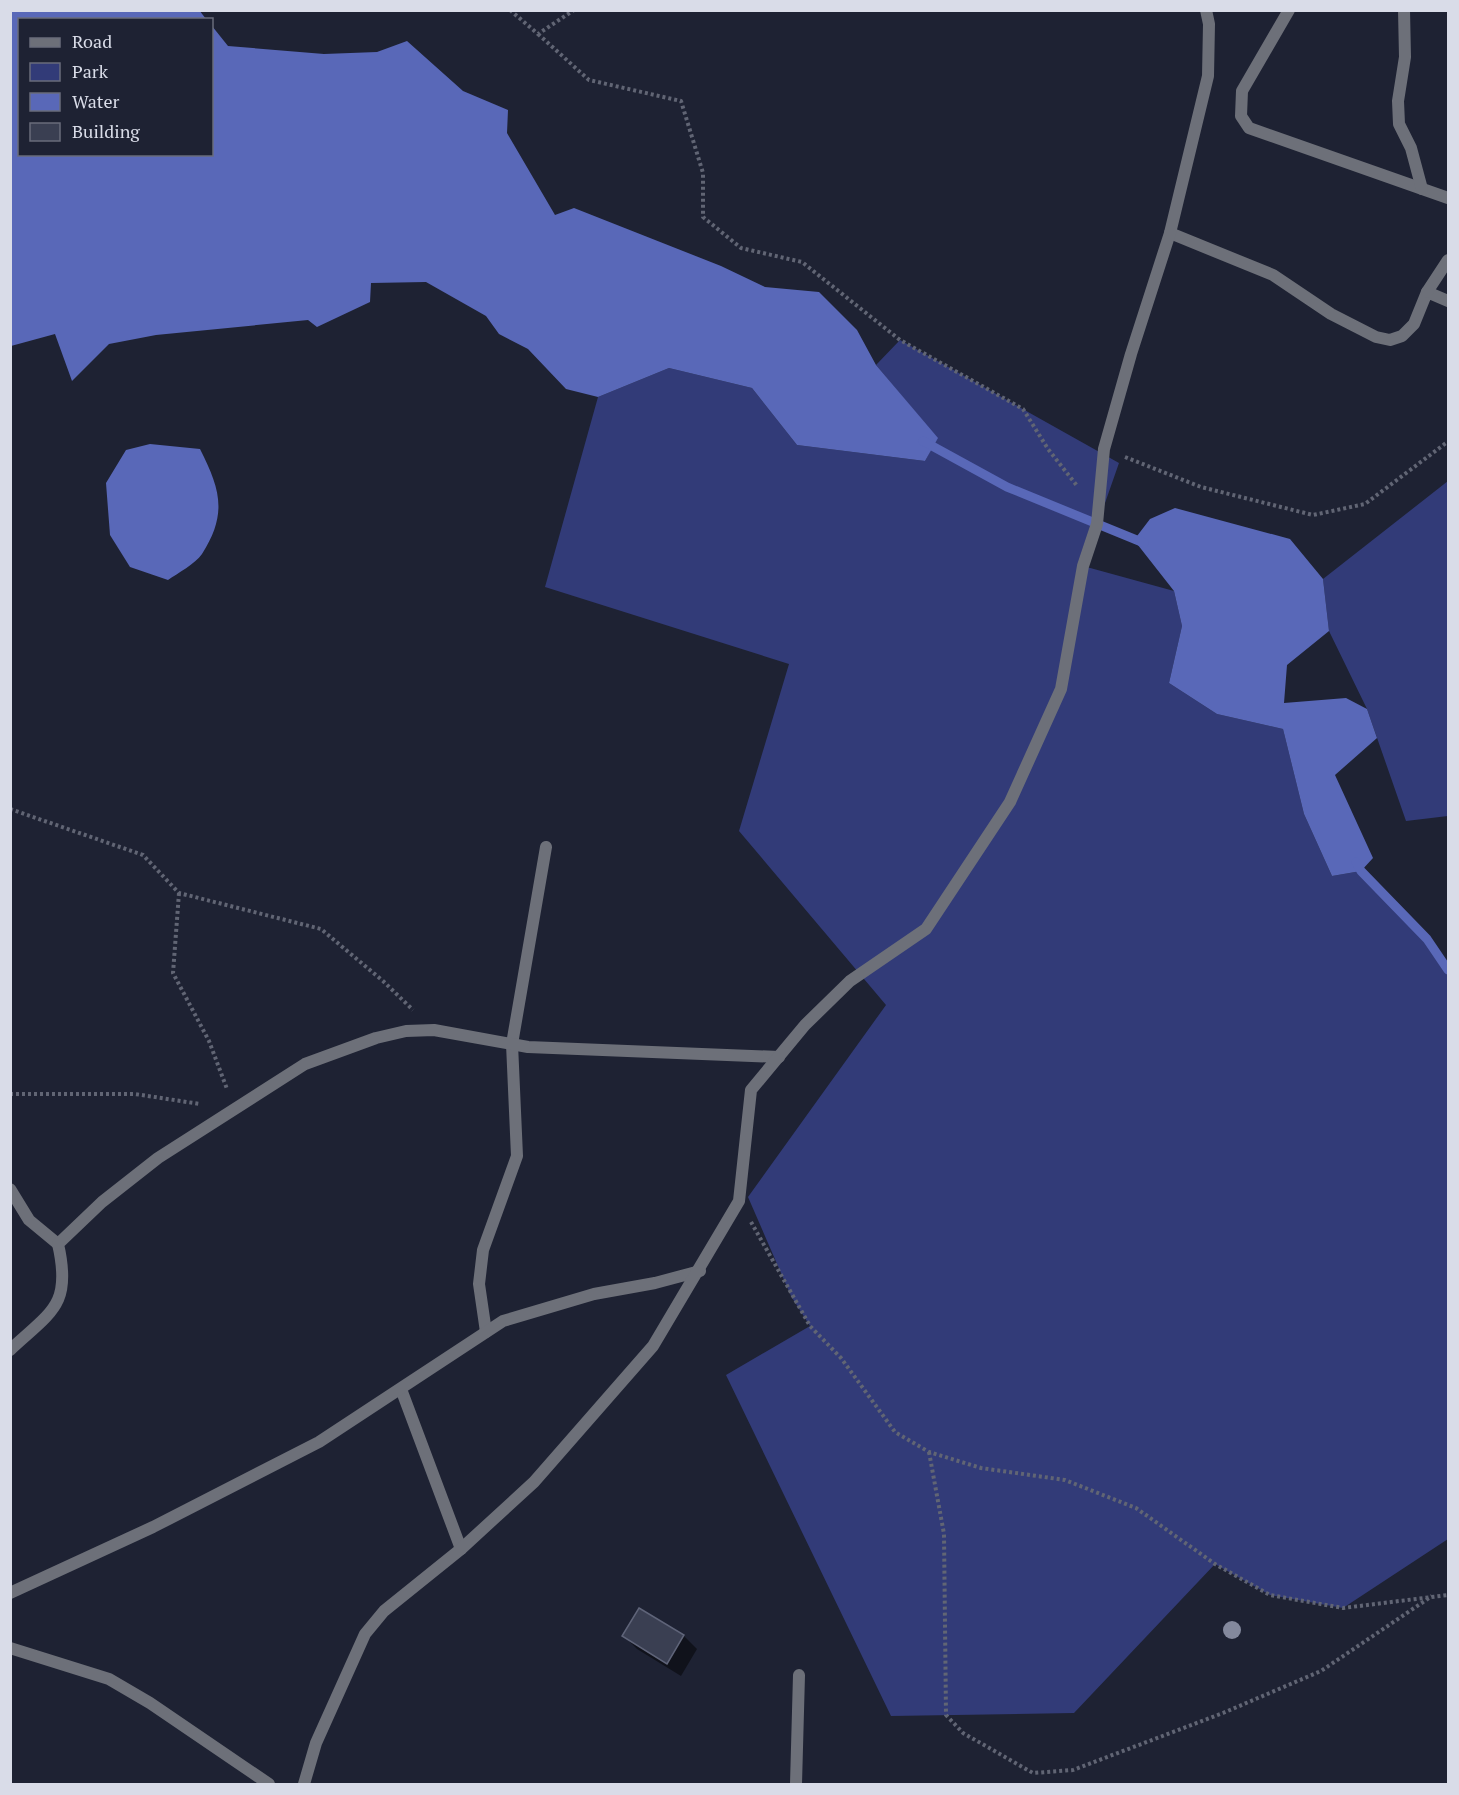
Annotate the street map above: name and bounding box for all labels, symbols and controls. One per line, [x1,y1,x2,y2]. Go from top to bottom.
legend [18,18,213,156]
text: Road [72,29,112,53]
text: Park [72,59,109,83]
text: Water [72,89,119,113]
text: Building [72,119,140,143]

